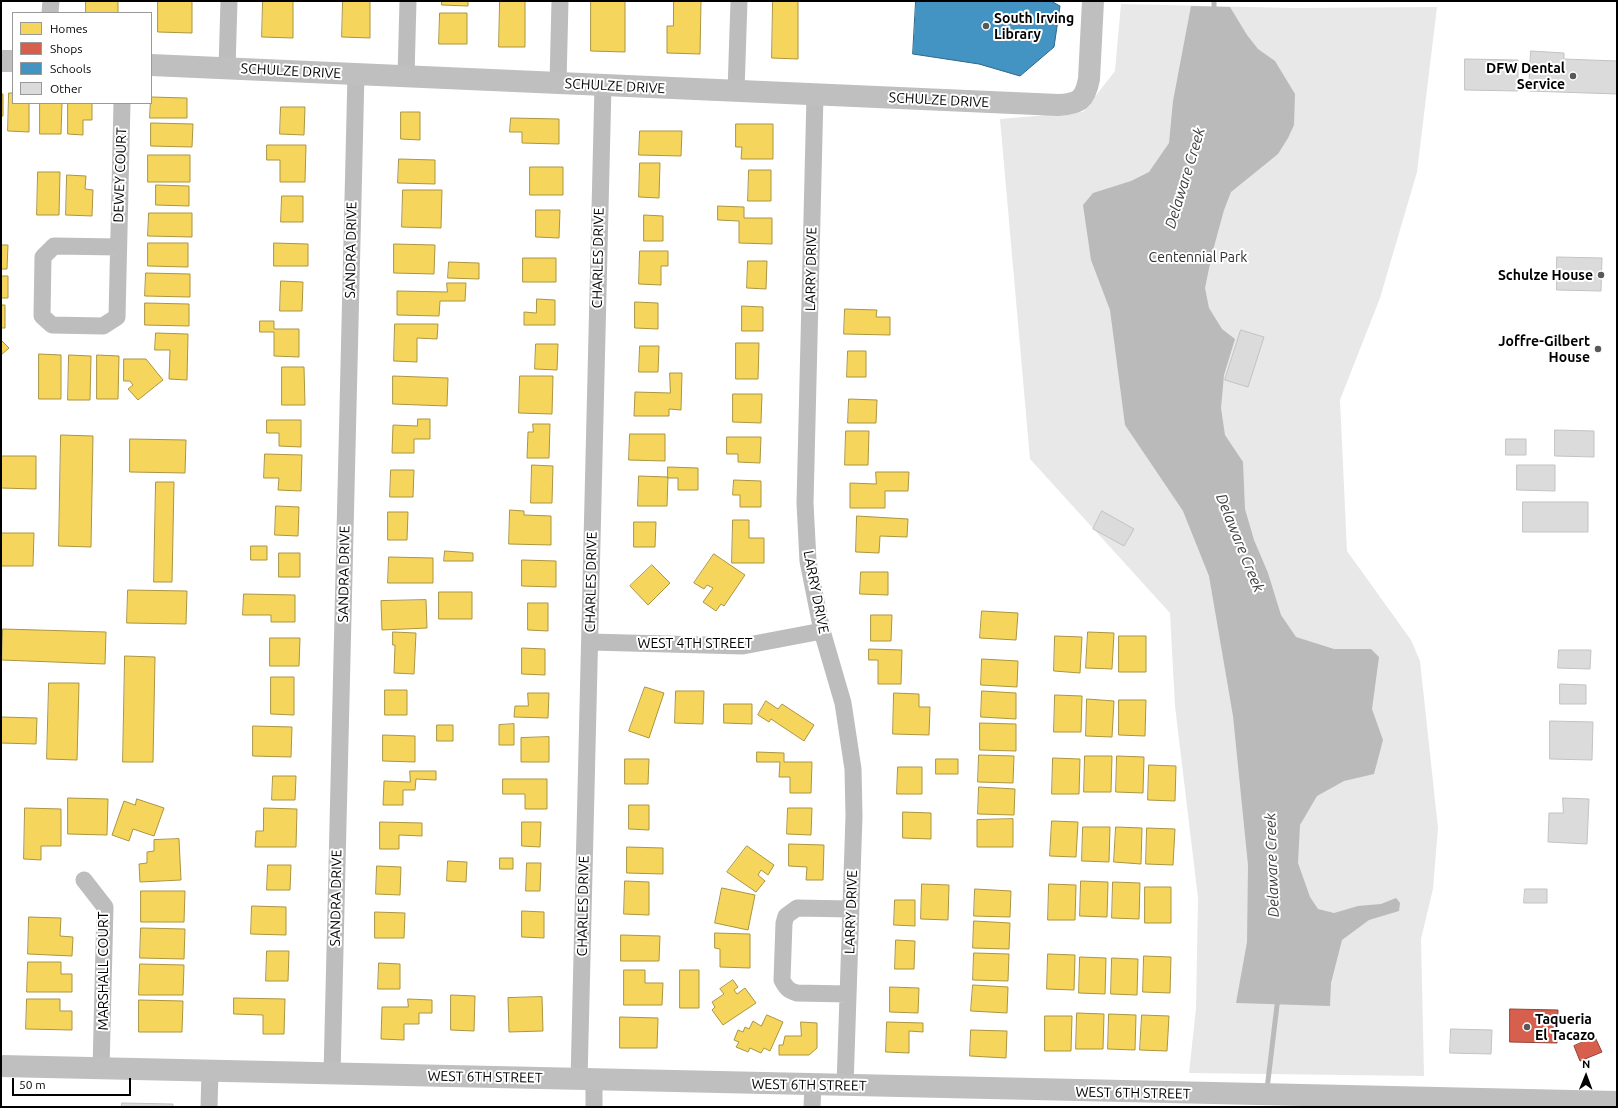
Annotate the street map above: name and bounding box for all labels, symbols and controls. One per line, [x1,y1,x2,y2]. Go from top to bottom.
place label: South Irving Library [994,10,1074,42]
legend [12,12,152,104]
marker: South Irving Library [981,21,991,31]
text: Homes [50,22,88,35]
text: Shops [50,42,82,55]
street label: SCHULZE DRIVE [240,60,342,82]
place label: DFW Dental Service [1486,60,1565,92]
text: Schools [50,62,91,75]
marker: DFW Dental Service [1568,71,1578,81]
street label: SCHULZE DRIVE [564,75,666,97]
text: Other [50,82,82,95]
street label: SCHULZE DRIVE [888,89,990,111]
water label: Delaware Creek [1161,125,1209,231]
street label: DEWEY COURT [110,127,130,223]
street label: SANDRA DRIVE [342,202,360,298]
street label: CHARLES DRIVE [589,208,607,308]
street label: LARRY DRIVE [802,227,820,311]
park label: Centennial Park [1149,249,1247,265]
place label: Schulze House [1498,267,1593,283]
marker: Schulze House [1596,270,1606,280]
place label: Joffre-Gilbert House [1498,333,1590,366]
marker: Joffre-Gilbert House [1593,344,1603,354]
water label: Delaware Creek [1212,491,1268,595]
street label: SANDRA DRIVE [335,526,353,622]
street label: CHARLES DRIVE [582,532,600,632]
street label: LARRY DRIVE [800,549,832,635]
street label: WEST 4TH STREET [637,635,753,651]
water label: Delaware Creek [1261,812,1283,918]
street label: SANDRA DRIVE [327,850,345,946]
street label: CHARLES DRIVE [574,856,592,956]
street label: LARRY DRIVE [841,870,861,954]
street label: MARSHALL COURT [95,911,111,1031]
place label: Taqueria El Tacazo [1535,1011,1595,1044]
marker: Taqueria El Tacazo [1522,1022,1532,1032]
north arrow [1566,1056,1606,1096]
text: N [1582,1058,1590,1070]
street label: WEST 6TH STREET [427,1068,543,1086]
scale bar [14,1070,133,1096]
street label: WEST 6TH STREET [751,1076,867,1094]
text: 50 m [19,1078,46,1091]
street label: WEST 6TH STREET [1075,1084,1191,1102]

